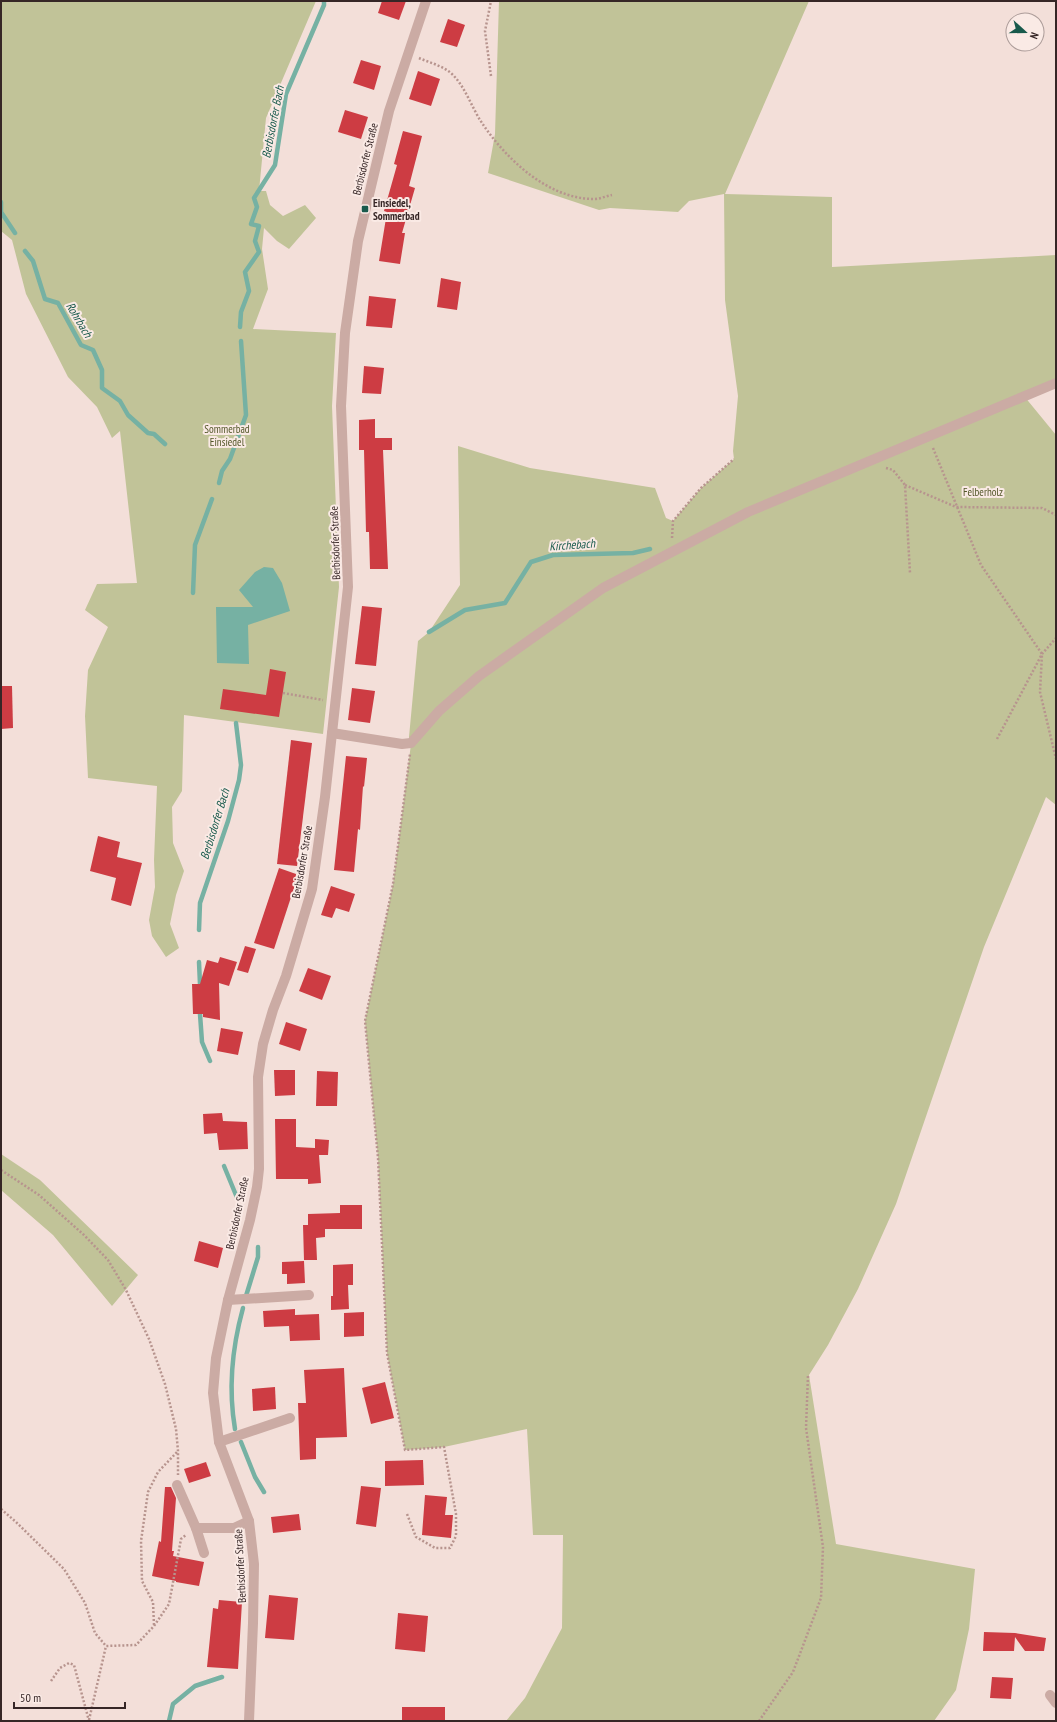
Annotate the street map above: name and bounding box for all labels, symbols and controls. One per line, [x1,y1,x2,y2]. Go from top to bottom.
north arrow [1005,12,1045,52]
text: N [1027,30,1042,41]
water label: Berbisdorfer Bach [258,84,287,159]
street label: Berbisdorfer Straße [349,121,381,197]
place label: Einsiedel, Sommerbad [373,196,420,223]
marker: Einsiedel, Sommerbad [360,204,370,214]
water label: Rohrbach [63,299,96,341]
park label: Sommerbad Einsiedel [204,422,250,449]
park label: Felberholz [963,485,1003,499]
street label: Berbisdorfer Straße [327,505,343,580]
water label: Kirchebach [549,535,596,554]
water label: Berbisdorfer Bach [197,786,233,861]
street label: Berbisdorfer Straße [289,824,315,900]
street label: Berbisdorfer Straße [222,1175,252,1251]
street label: Berbisdorfer Straße [231,1528,249,1603]
scale bar [14,1684,125,1710]
text: 50 m [20,1690,41,1705]

